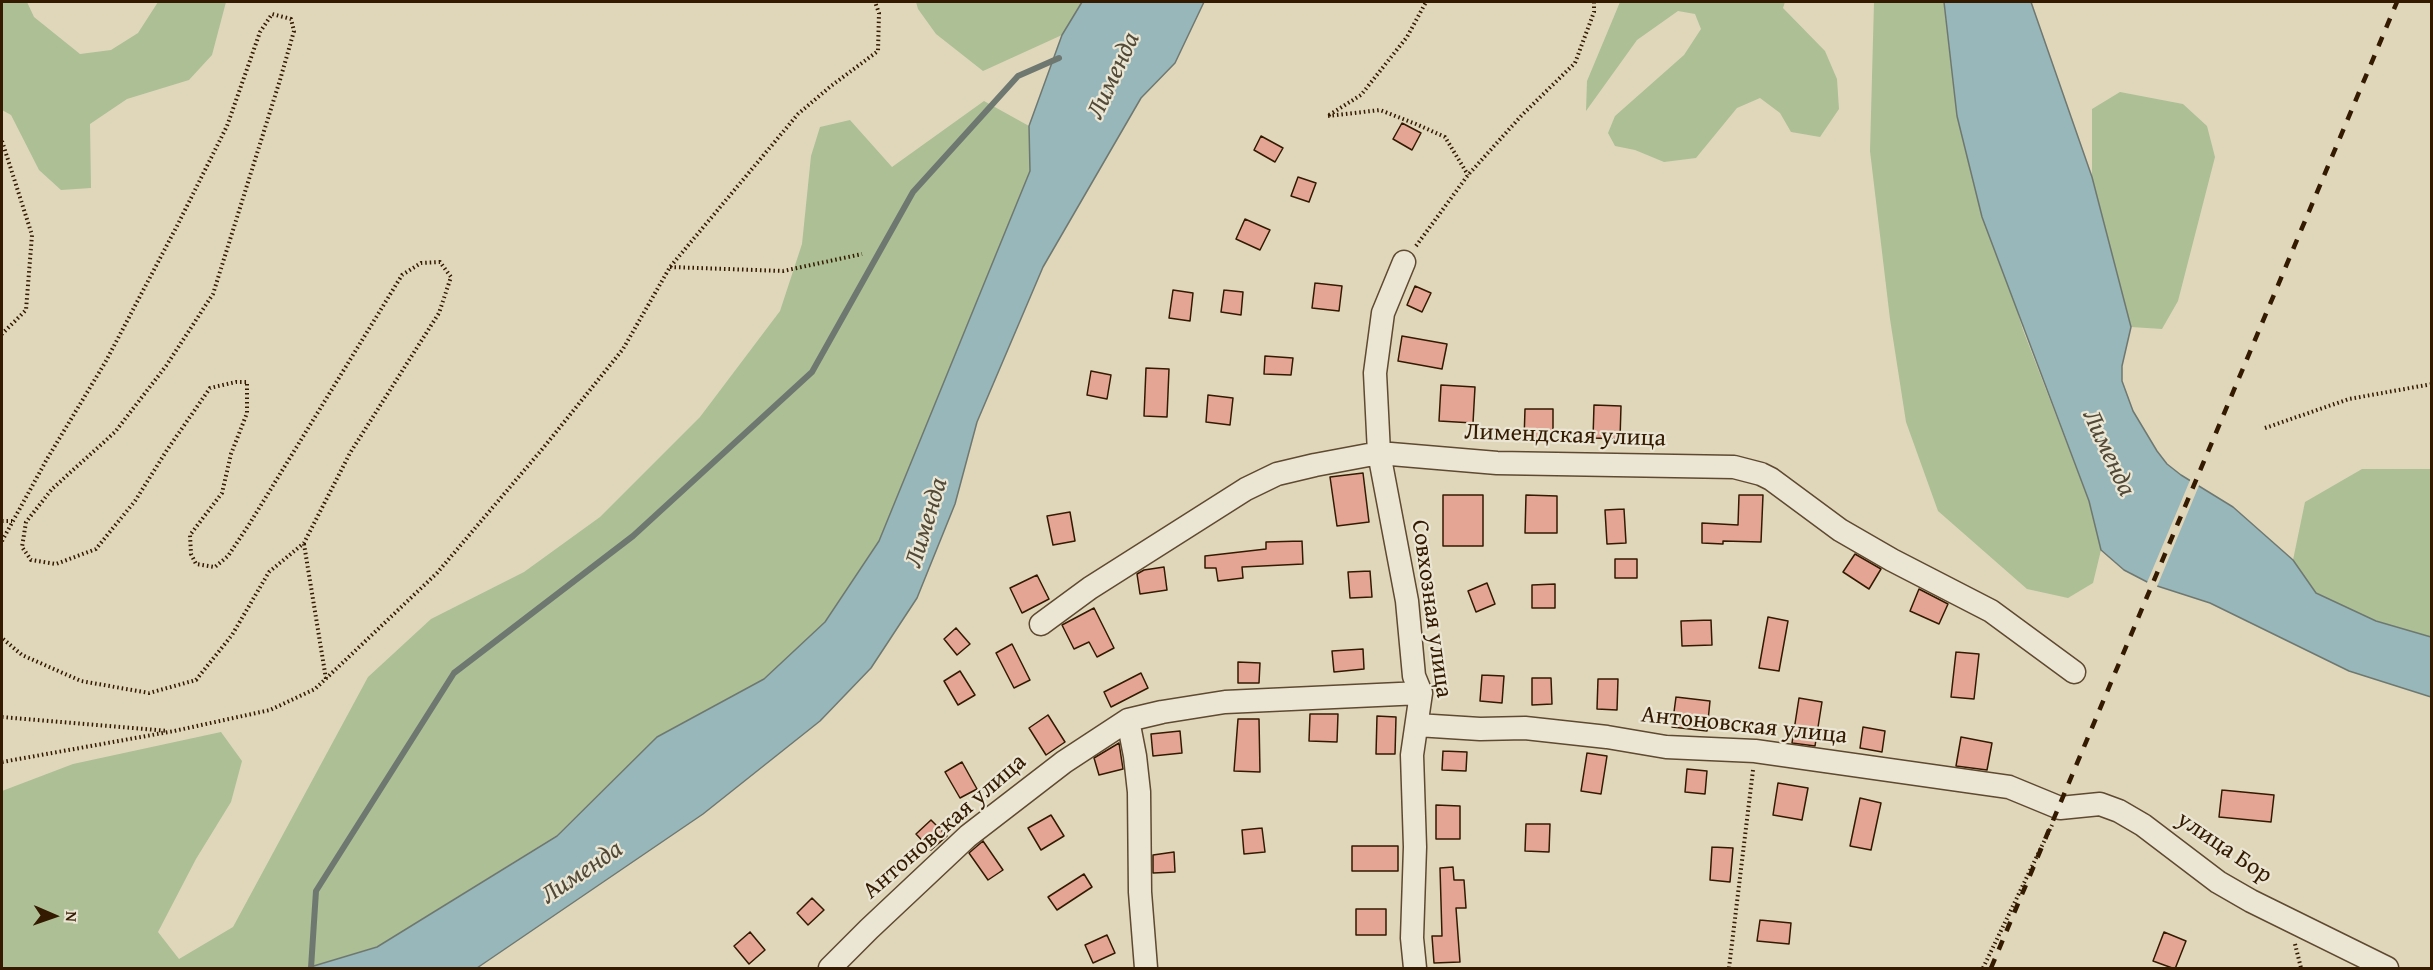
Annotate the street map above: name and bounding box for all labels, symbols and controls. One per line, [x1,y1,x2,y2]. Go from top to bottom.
water label: Лименда [1080,28,1148,124]
water label: Лименда [2074,405,2142,501]
street label: Лимендская улица [1464,418,1666,454]
water label: Лименда [899,474,955,572]
street label: Совхозная улица [1404,518,1458,700]
street label: Антоновская улица [1640,701,1848,751]
street label: Антоновская улица [857,748,1033,906]
street label: улица Бор [2171,806,2277,890]
water label: Лименда [535,834,629,912]
north arrow [24,886,84,946]
text: N [60,911,84,922]

